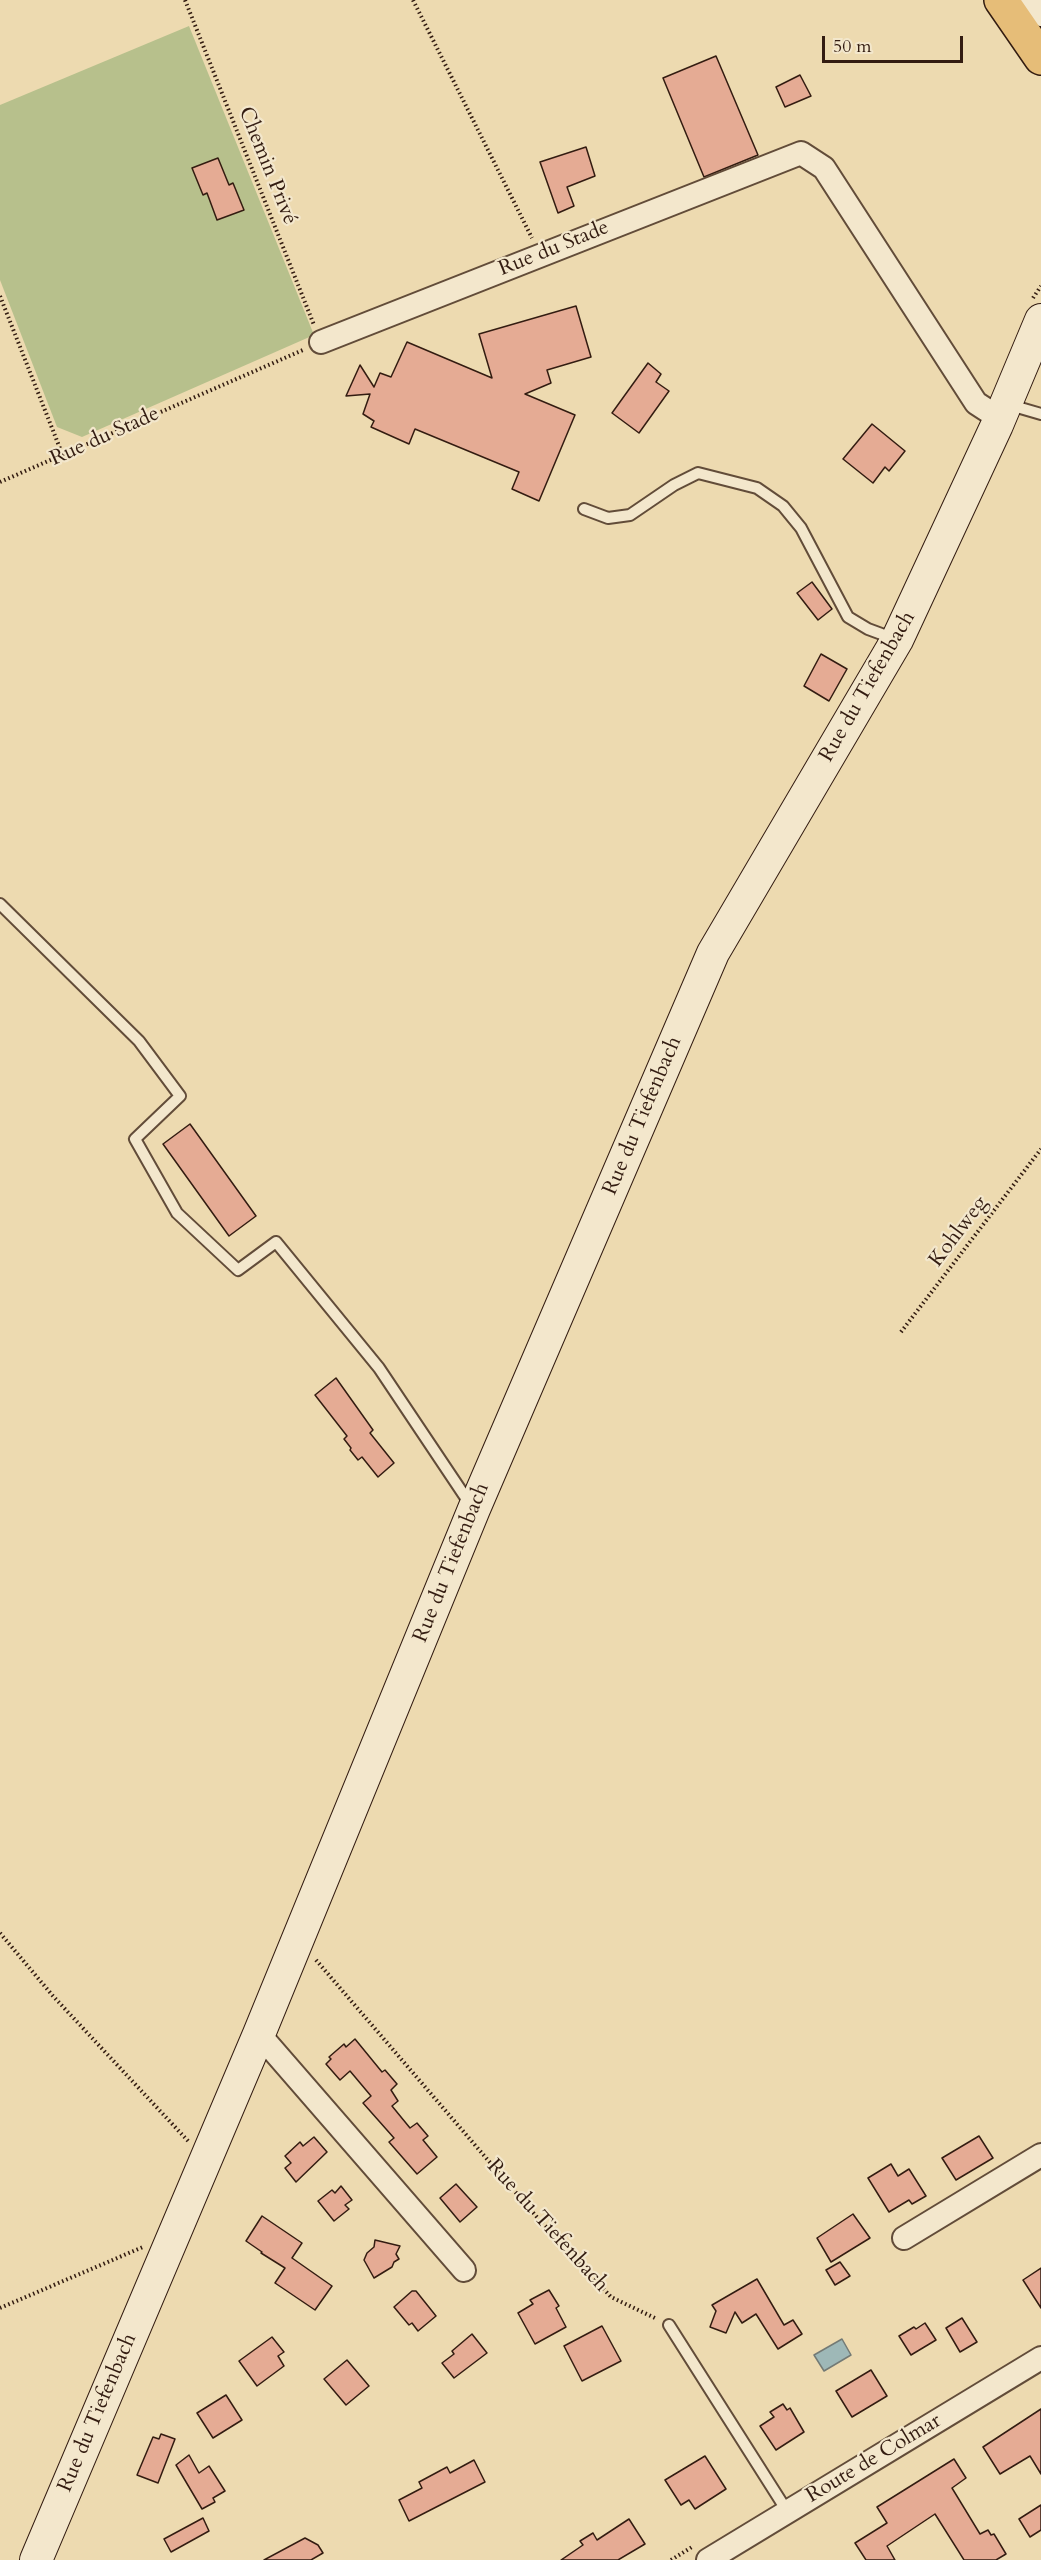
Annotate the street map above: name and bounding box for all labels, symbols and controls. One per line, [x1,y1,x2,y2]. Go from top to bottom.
scale bar [825,24,966,62]
text: 50 m [833,34,872,59]
street label: Chemin Privé [232,104,302,228]
street label: Rue du Stade [495,215,613,283]
street label: Rue du Stade [47,402,163,472]
street label: Rue du Tiefenbach [815,607,921,767]
street label: Rue du Tiefenbach [598,1033,688,1199]
street label: Kohlweg [924,1192,994,1272]
street label: Rue du Tiefenbach [409,1480,495,1646]
street label: Rue du Tiefenbach [481,2154,613,2298]
street label: Rue du Tiefenbach [53,2330,143,2496]
street label: Route de Colmar [802,2409,946,2509]

